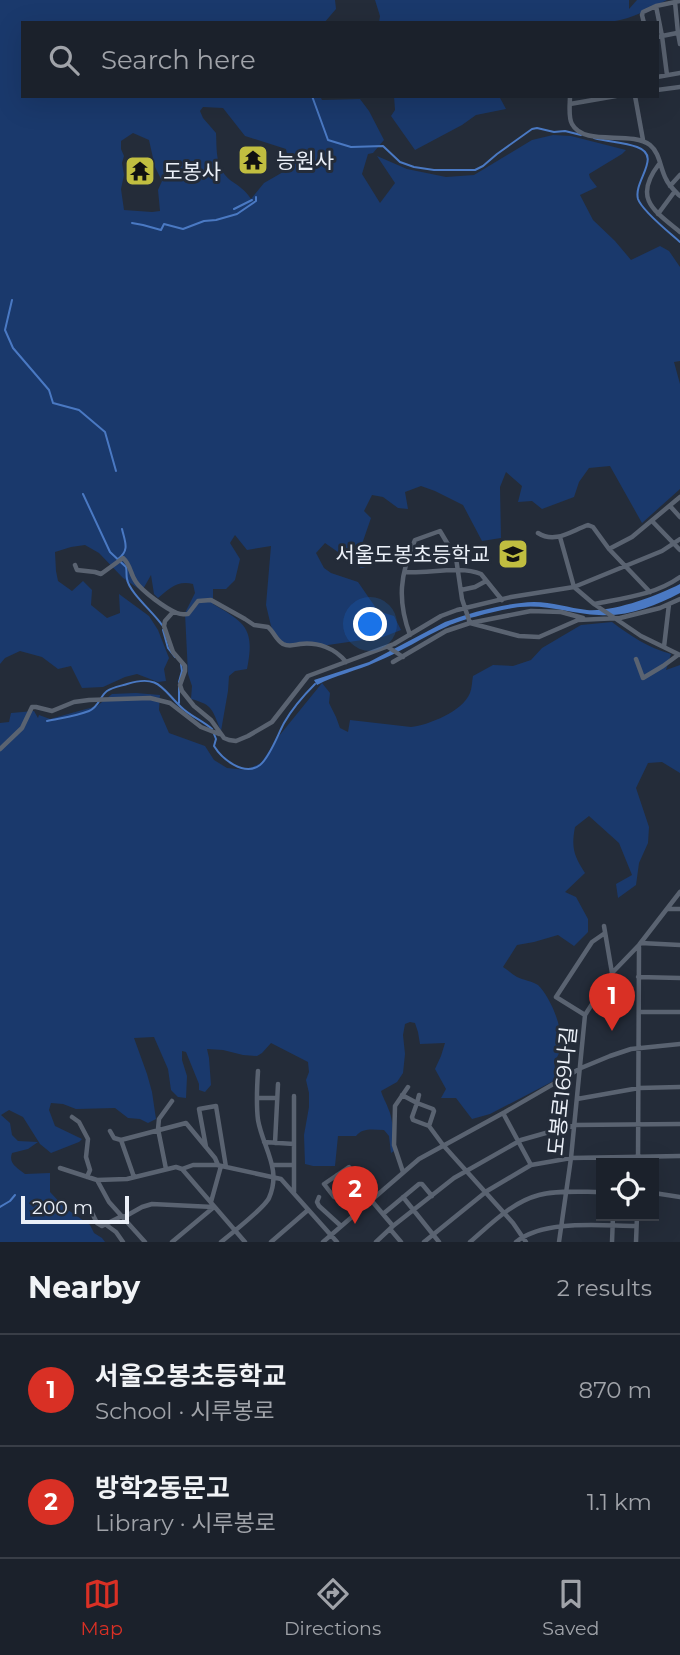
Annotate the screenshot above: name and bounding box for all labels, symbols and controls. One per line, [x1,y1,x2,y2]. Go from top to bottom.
search box [21,21,659,98]
icon: search [45,41,83,79]
text: Search here [101,44,256,76]
temple icon: 능원사 [236,143,270,177]
place label: 능원사 [276,148,334,173]
temple icon: 도봉사 [123,154,157,188]
place label: 도봉사 [163,159,221,184]
school or university icon: 서울도봉초등학교 [496,537,530,571]
place label: 서울도봉초등학교 [335,542,490,567]
your location [353,607,387,641]
pin: 1 [589,973,635,1031]
street label: 도봉로169나길 [543,1025,581,1157]
map controls [596,1158,659,1221]
button: locate [596,1158,659,1221]
pin: 2 [332,1166,378,1224]
scale bar [21,1193,130,1225]
text: 200 m [32,1196,93,1219]
text: Nearby [28,1269,140,1306]
text: 2 results [557,1274,652,1302]
text: 서울오봉초등학교 [95,1360,286,1392]
text: 1 [46,1376,56,1404]
text: 870 m [579,1376,652,1404]
text: School · 시루봉로 [95,1397,275,1425]
text: 방학2동문고 [95,1472,230,1504]
text: 2 [44,1488,58,1516]
text: 1.1 km [587,1488,652,1516]
text: Library · 시루봉로 [95,1509,276,1537]
tab: Map [81,1575,123,1640]
tab: Directions [284,1575,381,1640]
tab: Saved [542,1575,599,1640]

